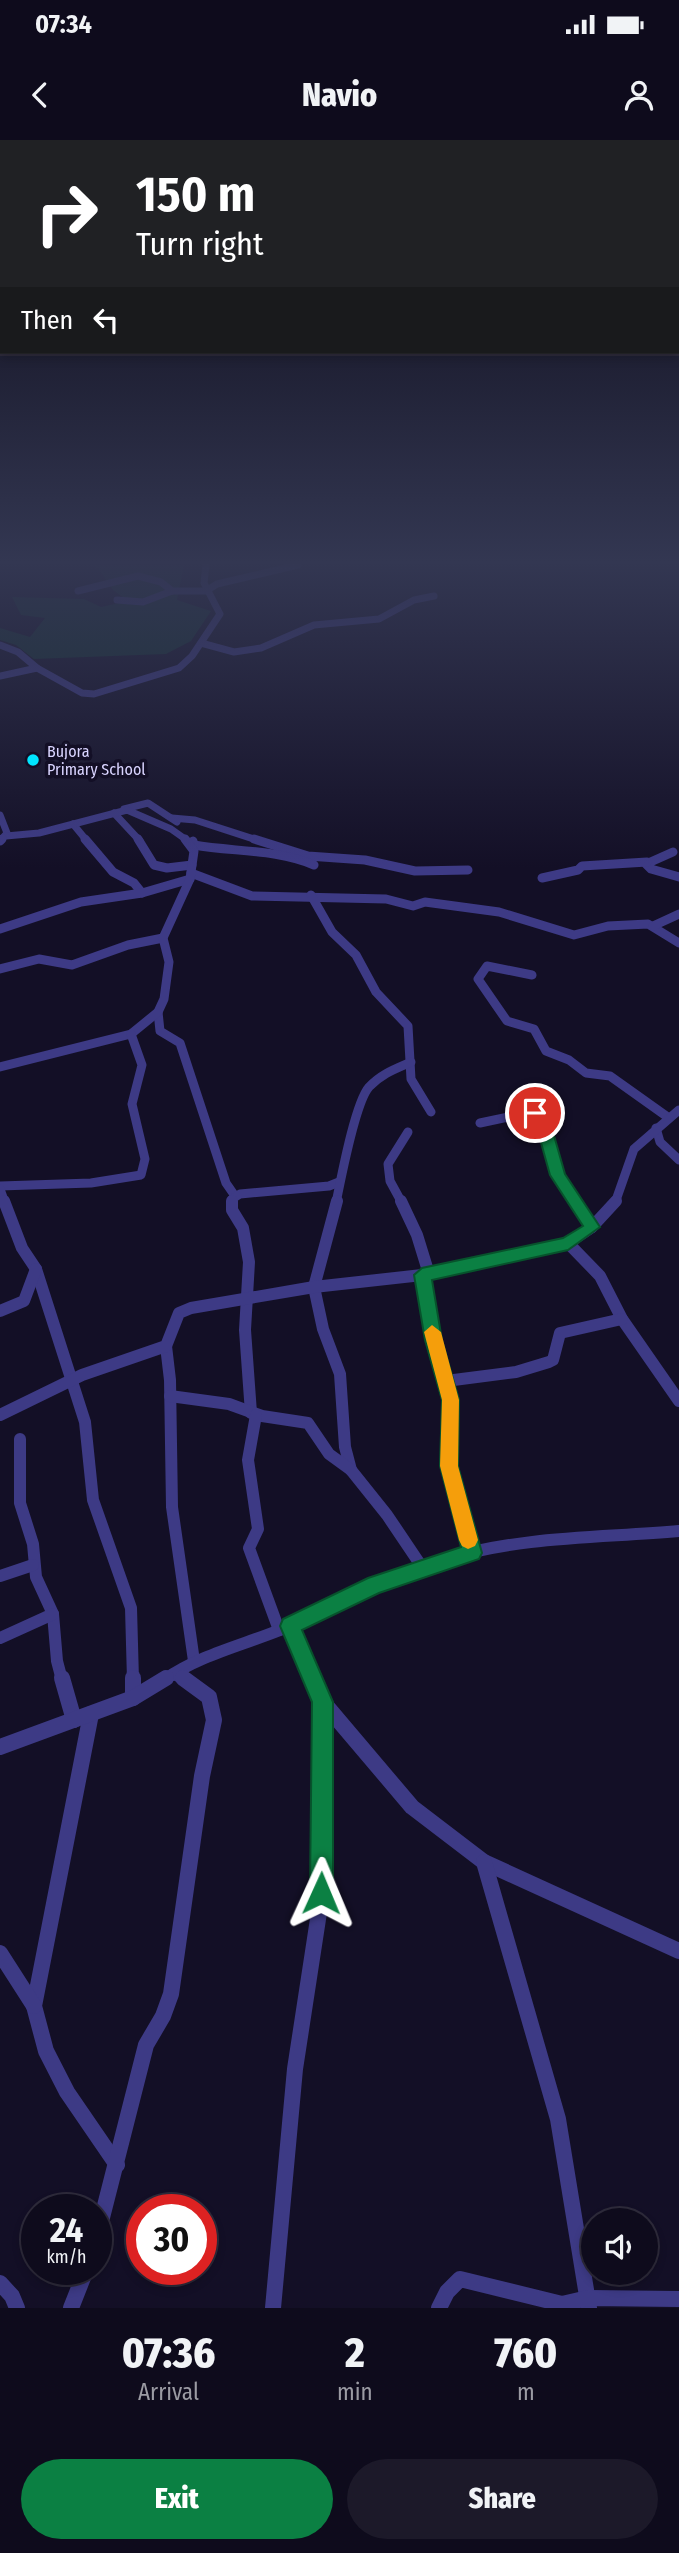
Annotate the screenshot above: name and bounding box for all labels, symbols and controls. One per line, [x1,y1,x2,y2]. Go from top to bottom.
text: 07:34 [35,9,92,40]
icon: back [21,76,59,114]
text: Navio [302,76,377,114]
icon: person [620,76,658,114]
text: 150 m [136,165,255,224]
icon: right [21,168,112,259]
text: Turn right [136,225,263,263]
icon: left [87,301,125,339]
text: Then [21,305,73,336]
place label: Bujora Primary School [47,742,146,779]
marker: Bujora Primary School [25,752,41,768]
pin [505,1083,565,1143]
icon: arrive [516,1094,554,1132]
position arrow [284,1856,358,1930]
speed limit sign: 30 [126,2194,217,2285]
map controls [581,2208,658,2285]
button: sound [581,2208,658,2285]
text: 24 [50,2209,83,2251]
text: km/h [46,2246,87,2268]
text: 07:36 [122,2328,215,2378]
text: 2 [345,2328,365,2378]
text: 760 [494,2328,557,2378]
text: Arrival [138,2378,199,2406]
text: min [337,2378,373,2406]
text: m [517,2378,535,2406]
button: Exit [21,2459,333,2539]
button: Share [347,2459,658,2539]

